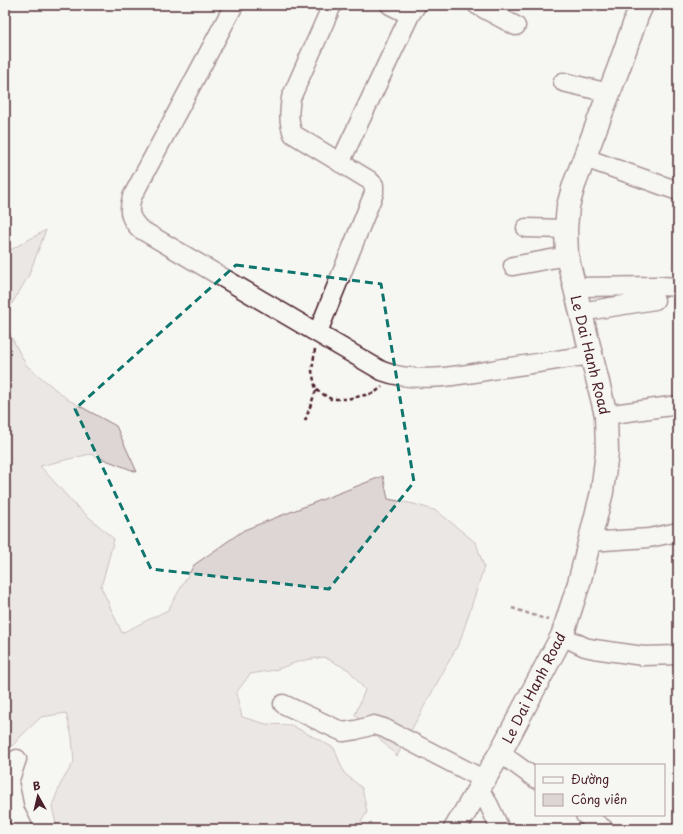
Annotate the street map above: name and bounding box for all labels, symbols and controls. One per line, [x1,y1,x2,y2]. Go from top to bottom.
street label: Le Dai Hanh Road [565,293,615,417]
street label: Le Dai Hanh Road [496,628,571,747]
legend [535,764,665,816]
text: Đường [571,770,609,788]
north arrow [18,776,58,816]
text: B [32,777,42,795]
text: Công viên [571,790,627,808]

